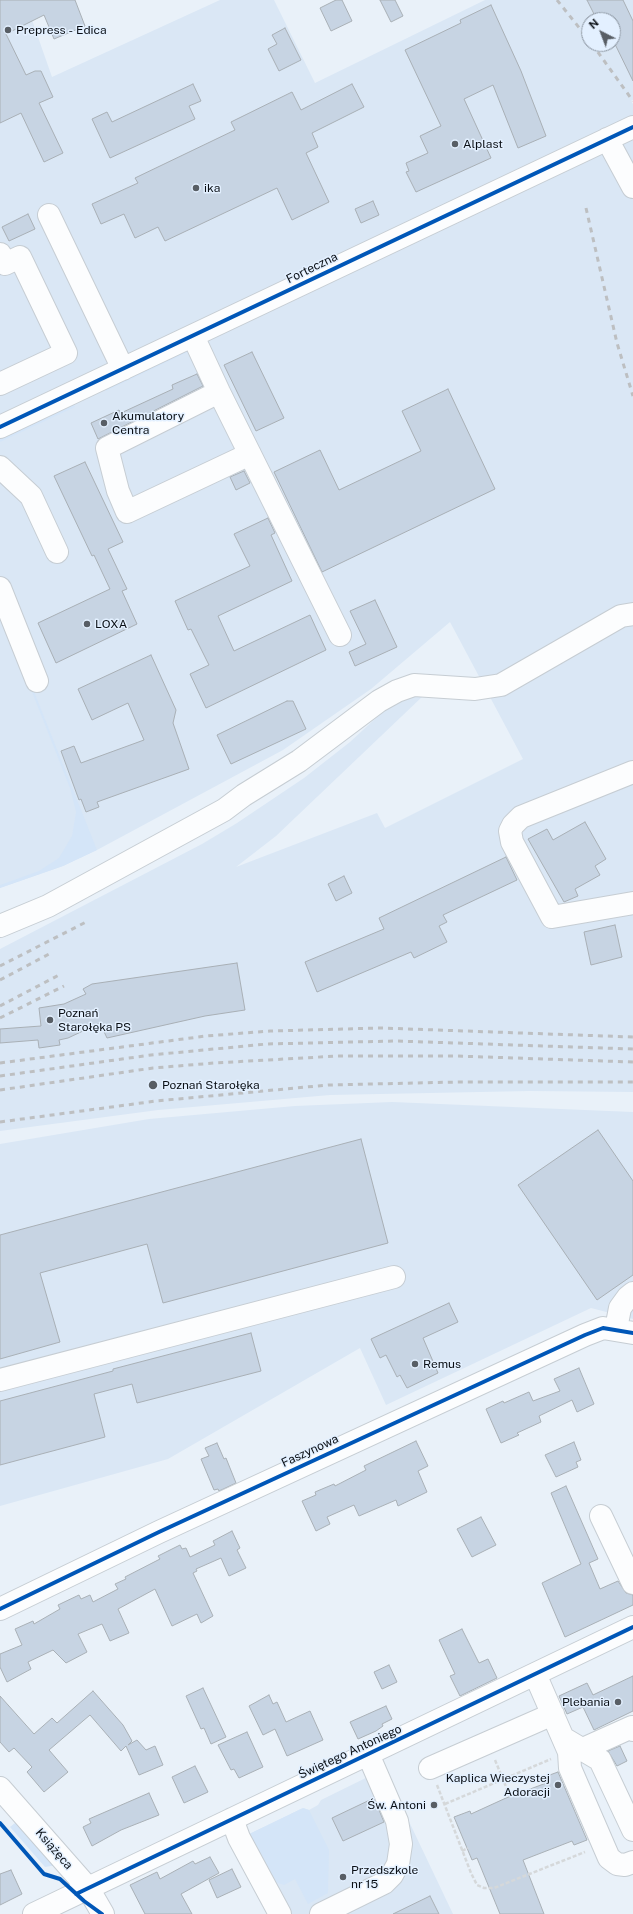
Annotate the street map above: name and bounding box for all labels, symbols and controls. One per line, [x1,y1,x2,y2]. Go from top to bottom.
north arrow [581,12,621,52]
text: N [586,16,601,31]
place label: Prepress - Edica [16,23,107,37]
marker: Prepress - Edica [3,25,13,35]
place label: Alplast [463,137,503,151]
marker: Alplast [450,139,460,149]
place label: ika [204,181,220,195]
marker: ika [191,183,201,193]
street label: Forteczna [284,249,340,287]
place label: Akumulatory Centra [112,409,184,437]
marker: Akumulatory Centra [99,418,109,428]
place label: LOXA [95,617,127,631]
marker: LOXA [82,619,92,629]
place label: Poznań Starołęka PS [58,1006,131,1034]
marker: Poznań Starołęka PS [45,1015,55,1025]
place label: Poznań Starołęka [162,1078,260,1092]
marker: Poznań Starołęka [147,1079,159,1091]
place label: Remus [423,1357,461,1371]
marker: Remus [410,1359,420,1369]
street label: Faszynowa [279,1432,341,1470]
place label: Plebania [562,1695,610,1709]
marker: Plebania [613,1697,623,1707]
street label: Świętego Antoniego [296,1722,404,1782]
place label: Kaplica Wieczystej Adoracji [446,1771,550,1799]
marker: Kaplica Wieczystej Adoracji [553,1780,563,1790]
place label: Św. Antoni [367,1798,426,1812]
marker: Św. Antoni [429,1800,439,1810]
street label: Książęca [32,1826,76,1872]
place label: Przedszkole nr 15 [351,1863,418,1891]
marker: Przedszkole nr 15 [338,1872,348,1882]

